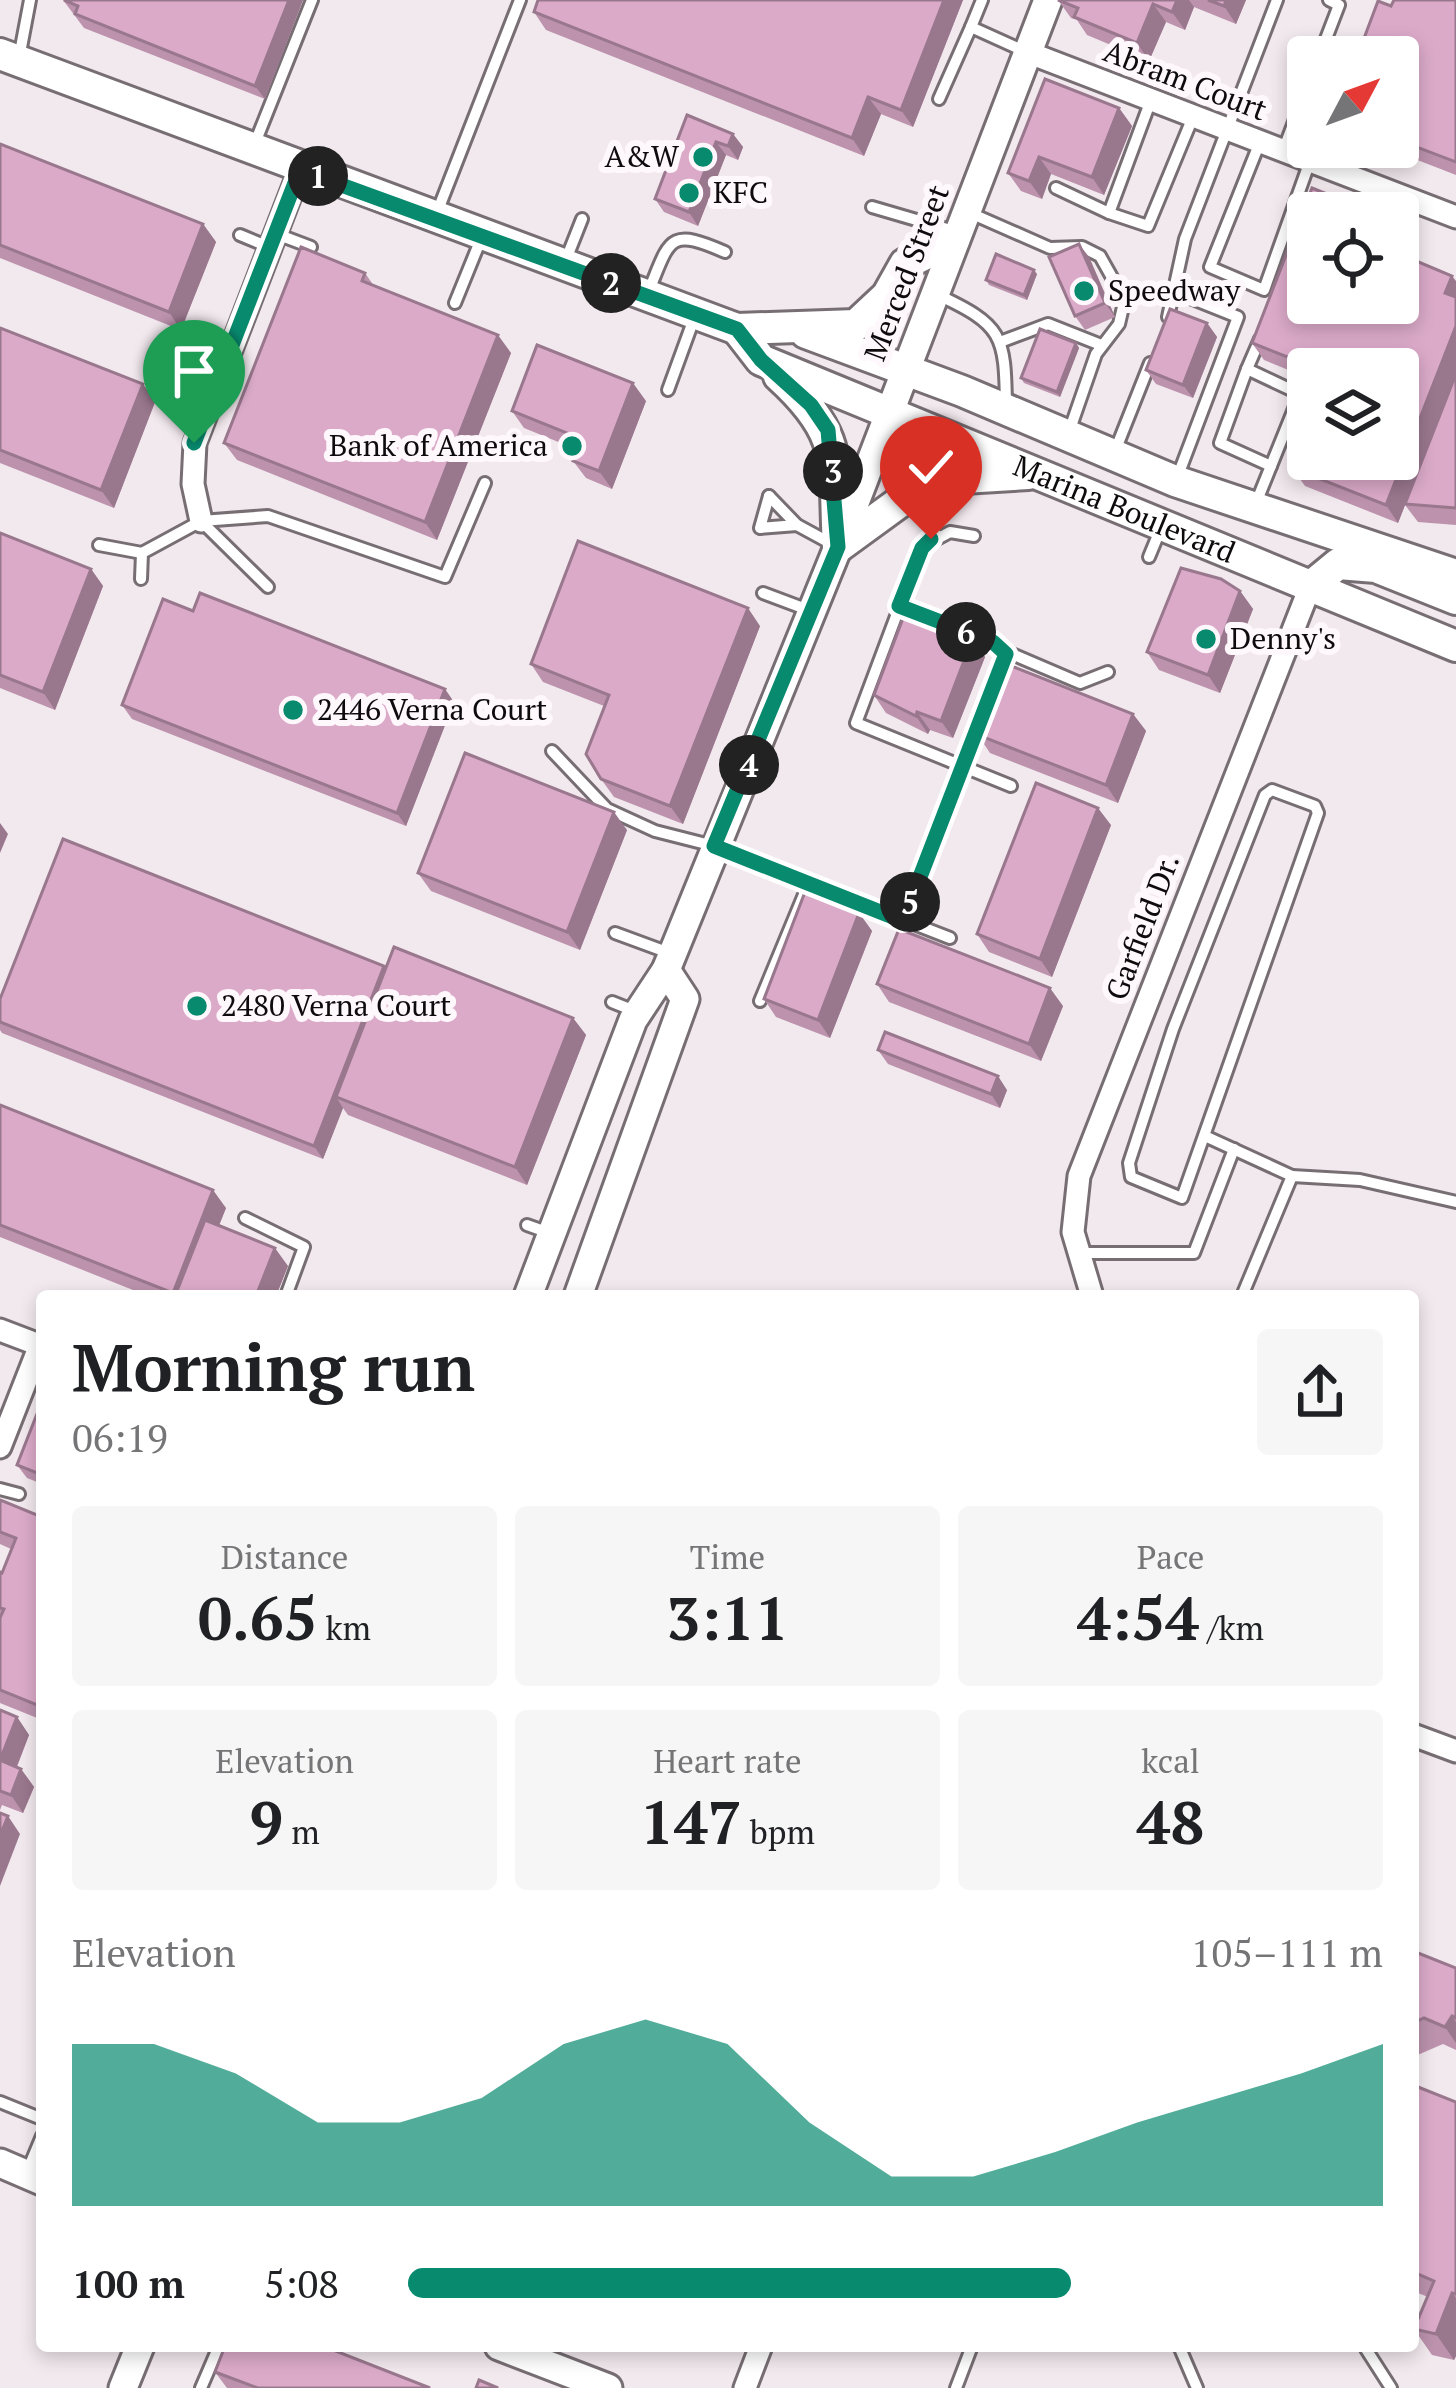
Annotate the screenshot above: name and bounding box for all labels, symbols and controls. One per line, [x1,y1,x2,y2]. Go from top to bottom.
street label: Abram Court [1098,31,1273,130]
north arrow [1287,36,1419,168]
map controls [1287,36,1419,480]
place label: A&W [604,136,680,176]
marker: A&W [690,144,716,170]
pin: 1 [288,146,348,206]
text: 1 [309,154,327,197]
place label: KFC [713,172,768,212]
street label: Merced Street [854,179,958,366]
marker: KFC [676,180,702,206]
button: locate [1287,192,1419,324]
pin: 2 [581,253,641,313]
text: 2 [602,261,620,304]
place label: Speedway [1108,270,1241,310]
marker: Speedway [1071,278,1097,304]
pin [143,320,245,443]
icon: arrive [161,338,227,404]
button: layers [1287,348,1419,480]
pin [880,416,982,539]
place label: Bank of America [329,425,548,465]
marker: Bank of America [559,433,585,459]
icon: check [898,434,964,500]
pin: 3 [803,441,863,501]
street label: Marina Boulevard [1008,445,1242,572]
text: 3 [824,449,842,492]
pin: 6 [936,602,996,662]
text: 6 [957,610,975,653]
place label: Denny's [1230,618,1336,658]
marker: Denny's [1193,626,1219,652]
place label: 2446 Verna Court [317,689,547,729]
marker: 2446 Verna Court [280,697,306,723]
pin: 4 [719,735,779,795]
text: 4 [740,743,758,786]
street label: Garfield Dr. [1096,848,1188,1005]
pin: 5 [880,872,940,932]
text: 5 [901,880,919,923]
place label: 2480 Verna Court [221,985,451,1025]
marker: 2480 Verna Court [184,993,210,1019]
text: Morning run [72,1322,475,1410]
button: share [1257,1329,1383,1455]
text: 06:19 [72,1411,168,1463]
text: Distance [221,1535,348,1578]
text: Time [690,1535,765,1578]
text: Pace [1137,1535,1204,1578]
text: 0.65 [198,1578,317,1657]
text: 3:11 [666,1578,789,1657]
text: 4:54 [1077,1578,1199,1657]
text: km [317,1606,371,1649]
text: /km [1199,1606,1264,1649]
text: Elevation [215,1739,354,1782]
text: Heart rate [653,1739,802,1782]
text: kcal [1141,1739,1200,1782]
text: 9 [249,1782,283,1861]
text: 147 [640,1782,742,1861]
text: 48 [1137,1782,1204,1861]
text: m [283,1810,320,1853]
text: bpm [742,1810,815,1853]
text: Elevation [72,1926,236,1978]
text: 105–111 m [1191,1926,1383,1978]
text: 100 m [72,2257,185,2309]
text: 5:08 [264,2257,339,2309]

